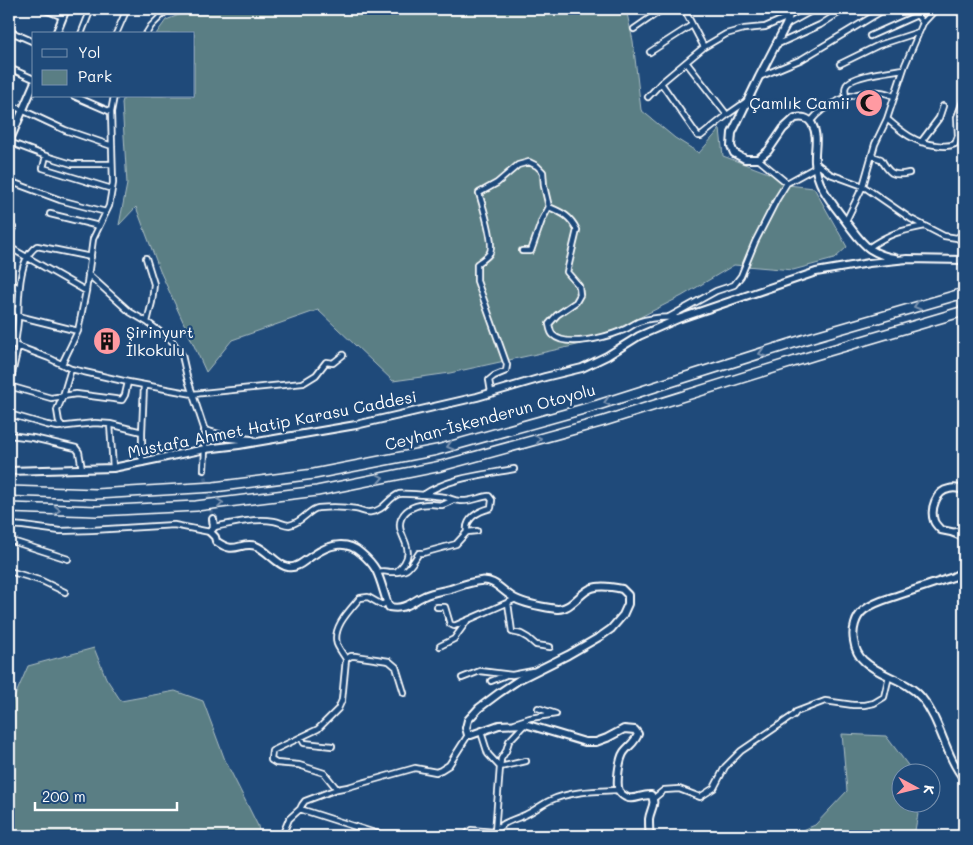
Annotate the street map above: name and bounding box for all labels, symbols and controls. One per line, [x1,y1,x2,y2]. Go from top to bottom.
legend [32,32,195,98]
text: Yol [78,42,101,62]
text: Park [78,66,112,86]
mosque icon: Çamlık Camii [854,88,884,118]
place label: Çamlık Camii [749,92,850,113]
one-way arrow [914,301,922,311]
place label: Şirinyurt İlkokulu [126,321,194,360]
building icon: Şirinyurt İlkokulu [92,326,122,356]
one-way arrow [758,348,766,358]
street label: Ceyhan-İskenderun Otoyolu [382,378,597,455]
street label: Mustafa Ahmet Hatip Karasu Caddesi [125,385,418,462]
one-way arrow [603,396,611,406]
one-way arrow [533,435,541,445]
one-way arrow [446,440,455,451]
one-way arrow [376,474,385,484]
one-way arrow [216,498,224,509]
one-way arrow [54,504,62,515]
north arrow [890,762,940,812]
scale bar [35,780,178,812]
text: K [919,784,939,795]
text: 200 m [42,786,86,806]

